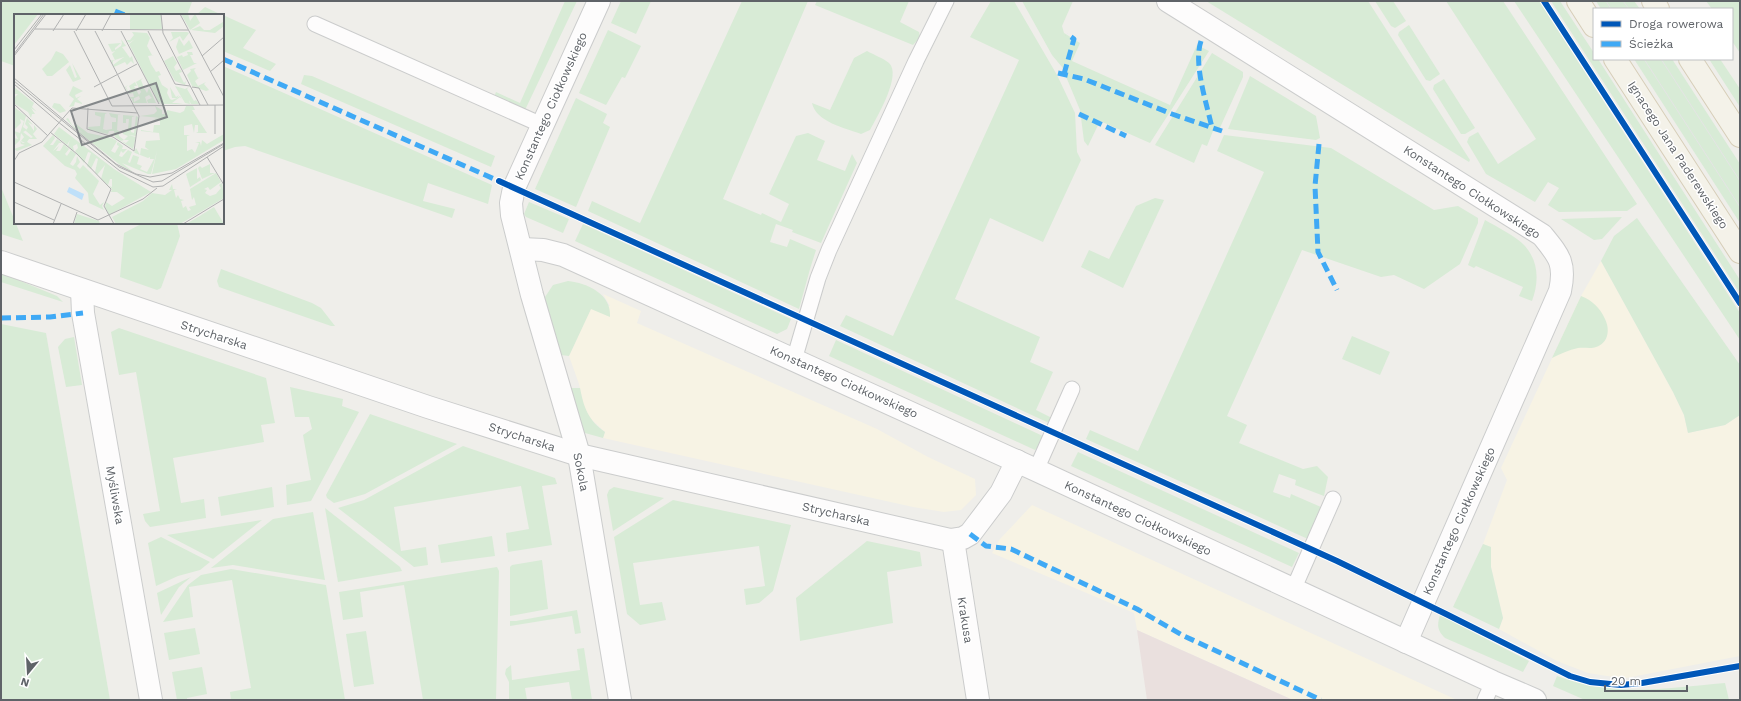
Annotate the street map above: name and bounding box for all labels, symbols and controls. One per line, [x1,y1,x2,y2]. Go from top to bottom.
legend [1593,8,1733,60]
inset map [14,14,224,224]
text: Droga rowerowa [1629,17,1724,31]
street label: Konstantego Ciołkowskiego [512,30,590,182]
text: Ścieżka [1629,37,1674,51]
street label: Ignacego Jana Paderewskiego [1625,79,1731,231]
street label: Konstantego Ciołkowskiego [1401,142,1543,242]
street label: Strycharska [179,318,249,352]
street label: Konstantego Ciołkowskiego [768,343,920,421]
street label: Strycharska [487,420,557,454]
street label: Konstantego Ciołkowskiego [1420,445,1498,597]
street label: Sokola [570,451,592,493]
street label: Myśliwska [103,465,127,526]
street label: Konstantego Ciołkowskiego [1062,478,1214,558]
street label: Strycharska [801,499,871,529]
street label: Krakusa [954,596,976,644]
north arrow [8,653,48,693]
scale bar [1605,667,1687,693]
text: 20 m [1611,674,1641,688]
text: N [19,675,31,689]

